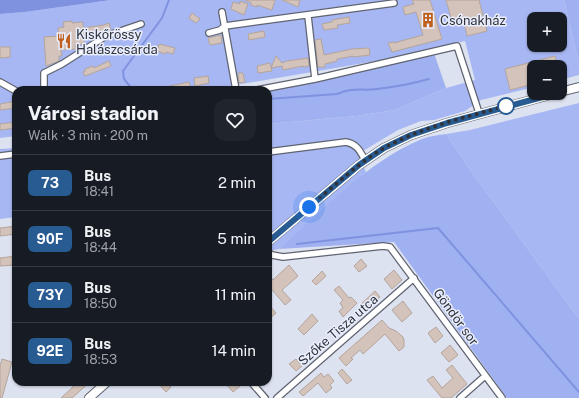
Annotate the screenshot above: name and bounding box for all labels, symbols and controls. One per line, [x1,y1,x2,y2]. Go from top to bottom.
building icon: Csónakház [419,11,437,29]
map controls [527,12,567,100]
button: + [527,12,567,52]
place label: Csónakház [440,13,506,28]
place label: Kiskőrössy Halászcsárda [76,27,158,57]
restaurant icon: Kiskőrössy Halászcsárda [55,32,73,50]
button: − [527,60,567,100]
unlabelled marker [497,97,515,115]
button: heart [214,99,256,141]
text: Városi stadion [28,102,159,124]
text: Walk · 3 min · 200 m [28,128,148,143]
text: Bus [84,167,111,184]
text: 2 min [218,174,256,191]
text: 73 [41,175,59,191]
text: 18:41 [84,184,114,199]
your location [299,197,319,217]
text: Bus [84,223,111,240]
text: 5 min [217,230,256,247]
text: 90F [37,231,63,247]
text: 18:44 [84,240,117,255]
text: Bus [84,279,111,296]
text: 11 min [215,286,256,303]
street label: Göndör sor [430,286,482,348]
text: 73Y [36,287,64,303]
street label: Szőke Tisza utca [295,291,381,369]
text: 18:50 [84,296,117,311]
text: Bus [84,335,111,352]
text: 14 min [211,342,256,359]
text: 92E [37,343,64,359]
text: 18:53 [84,352,117,367]

